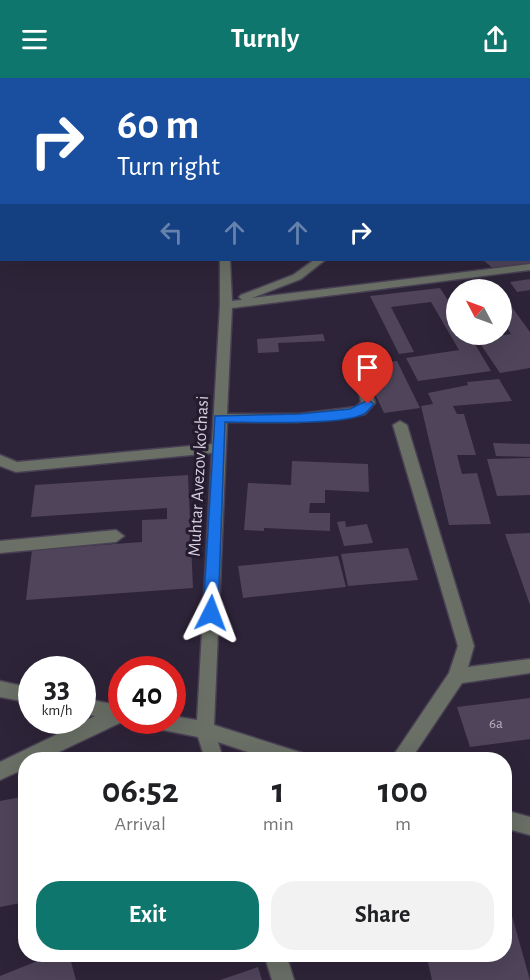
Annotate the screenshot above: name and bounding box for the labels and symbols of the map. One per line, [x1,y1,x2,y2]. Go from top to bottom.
north arrow [446,279,512,345]
pin [342,342,393,404]
street label: Muhtar Avezov ko'chasi [186,395,212,557]
position arrow [179,581,243,645]
speed limit sign: 40 [108,656,186,734]
house number: 6а [489,716,503,731]

